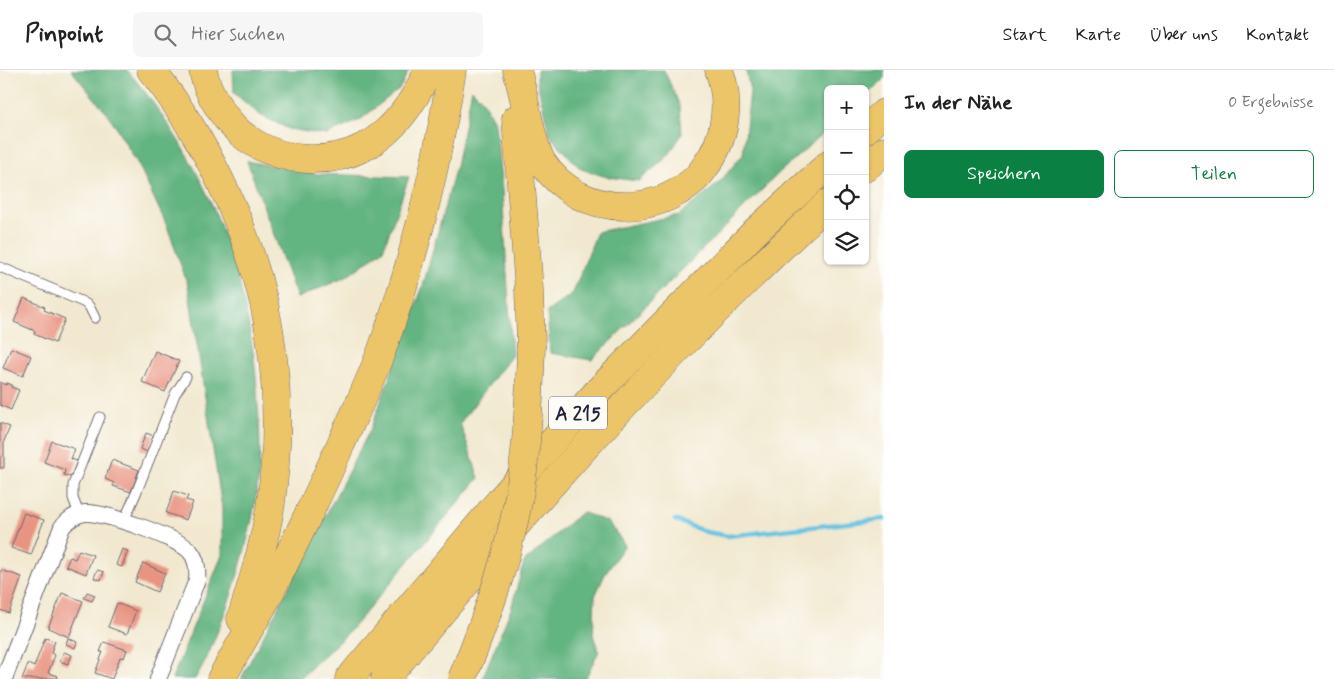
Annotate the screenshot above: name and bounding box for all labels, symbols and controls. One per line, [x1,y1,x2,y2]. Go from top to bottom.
search box [133,12,483,57]
text: Pinpoint [25,19,103,50]
icon: search [151,21,179,49]
text: Hier suchen [191,22,285,47]
text: Start [1003,23,1047,47]
text: Karte [1075,23,1121,47]
text: Über uns [1149,23,1218,47]
text: Kontakt [1246,23,1309,47]
map controls [824,85,869,265]
button: + [824,85,869,130]
text: In der Nähe [904,89,1012,117]
text: 0 Ergebnisse [1228,92,1314,113]
button: − [824,130,869,175]
button: Speichern [904,150,1104,198]
button: Teilen [1114,150,1314,198]
button: locate [824,175,869,220]
button: layers [824,220,869,265]
road number: A 215 [549,396,607,429]

